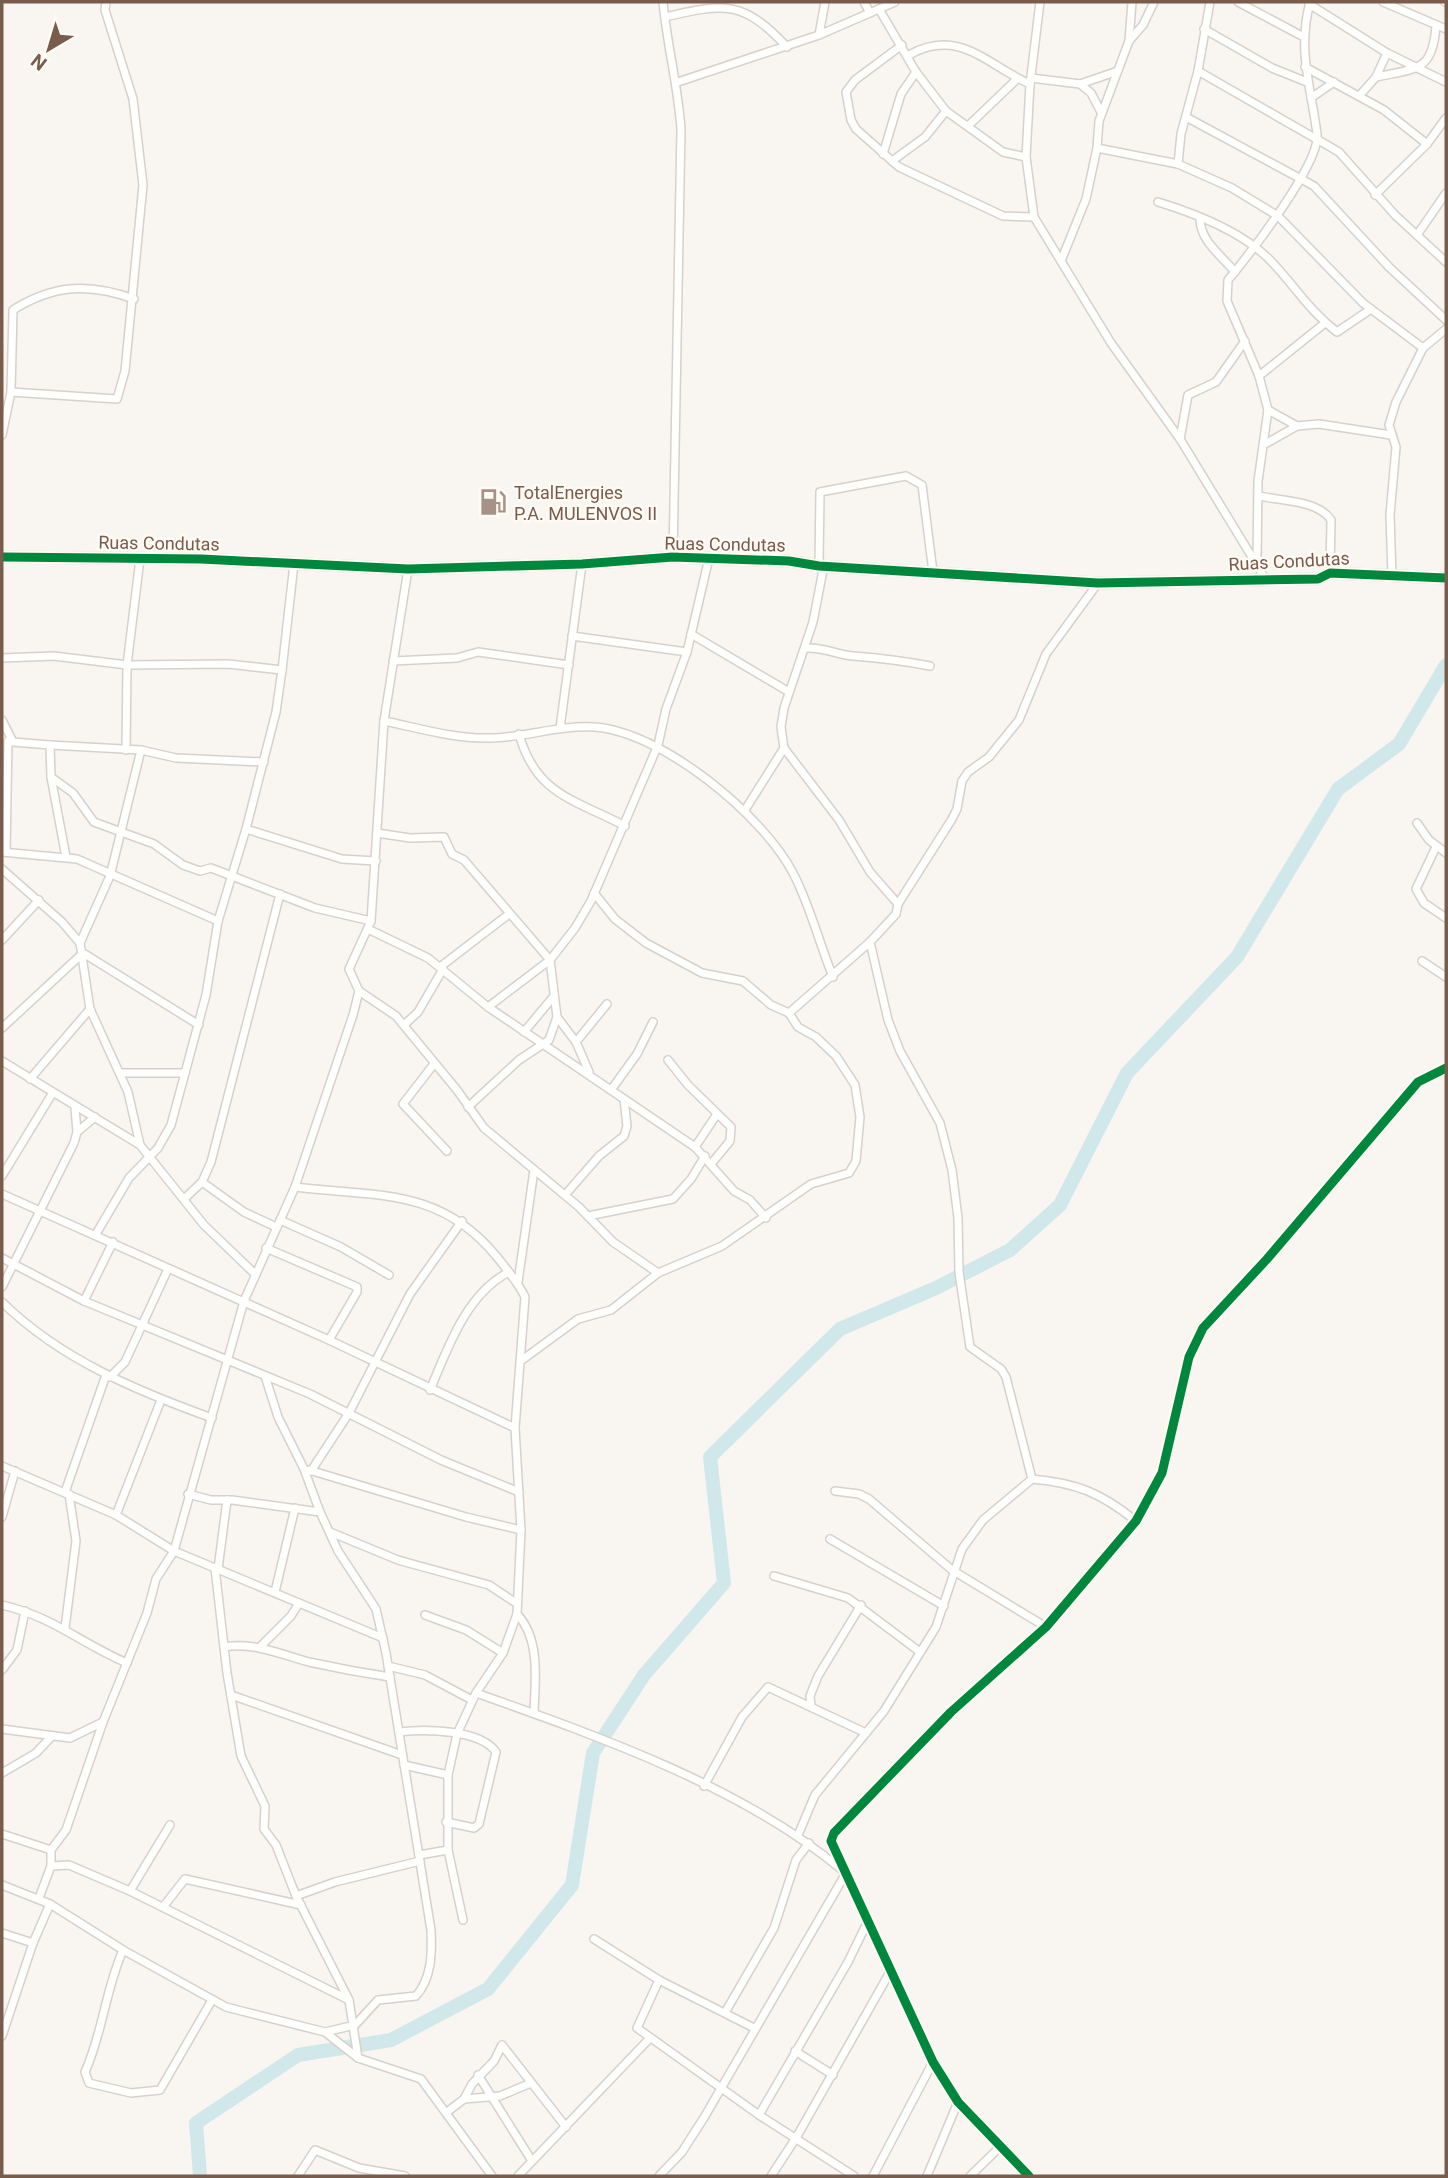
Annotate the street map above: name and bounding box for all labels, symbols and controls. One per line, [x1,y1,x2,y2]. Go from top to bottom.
north arrow [14,14,84,84]
text: N [26,49,51,75]
place label: TotalEnergies P.A. MULENVOS II [514,482,657,524]
fuel station icon: TotalEnergies P.A. MULENVOS II [478,487,508,517]
street label: Ruas Condutas [98,531,220,555]
street label: Ruas Condutas [664,532,786,556]
street label: Ruas Condutas [1228,547,1350,575]

